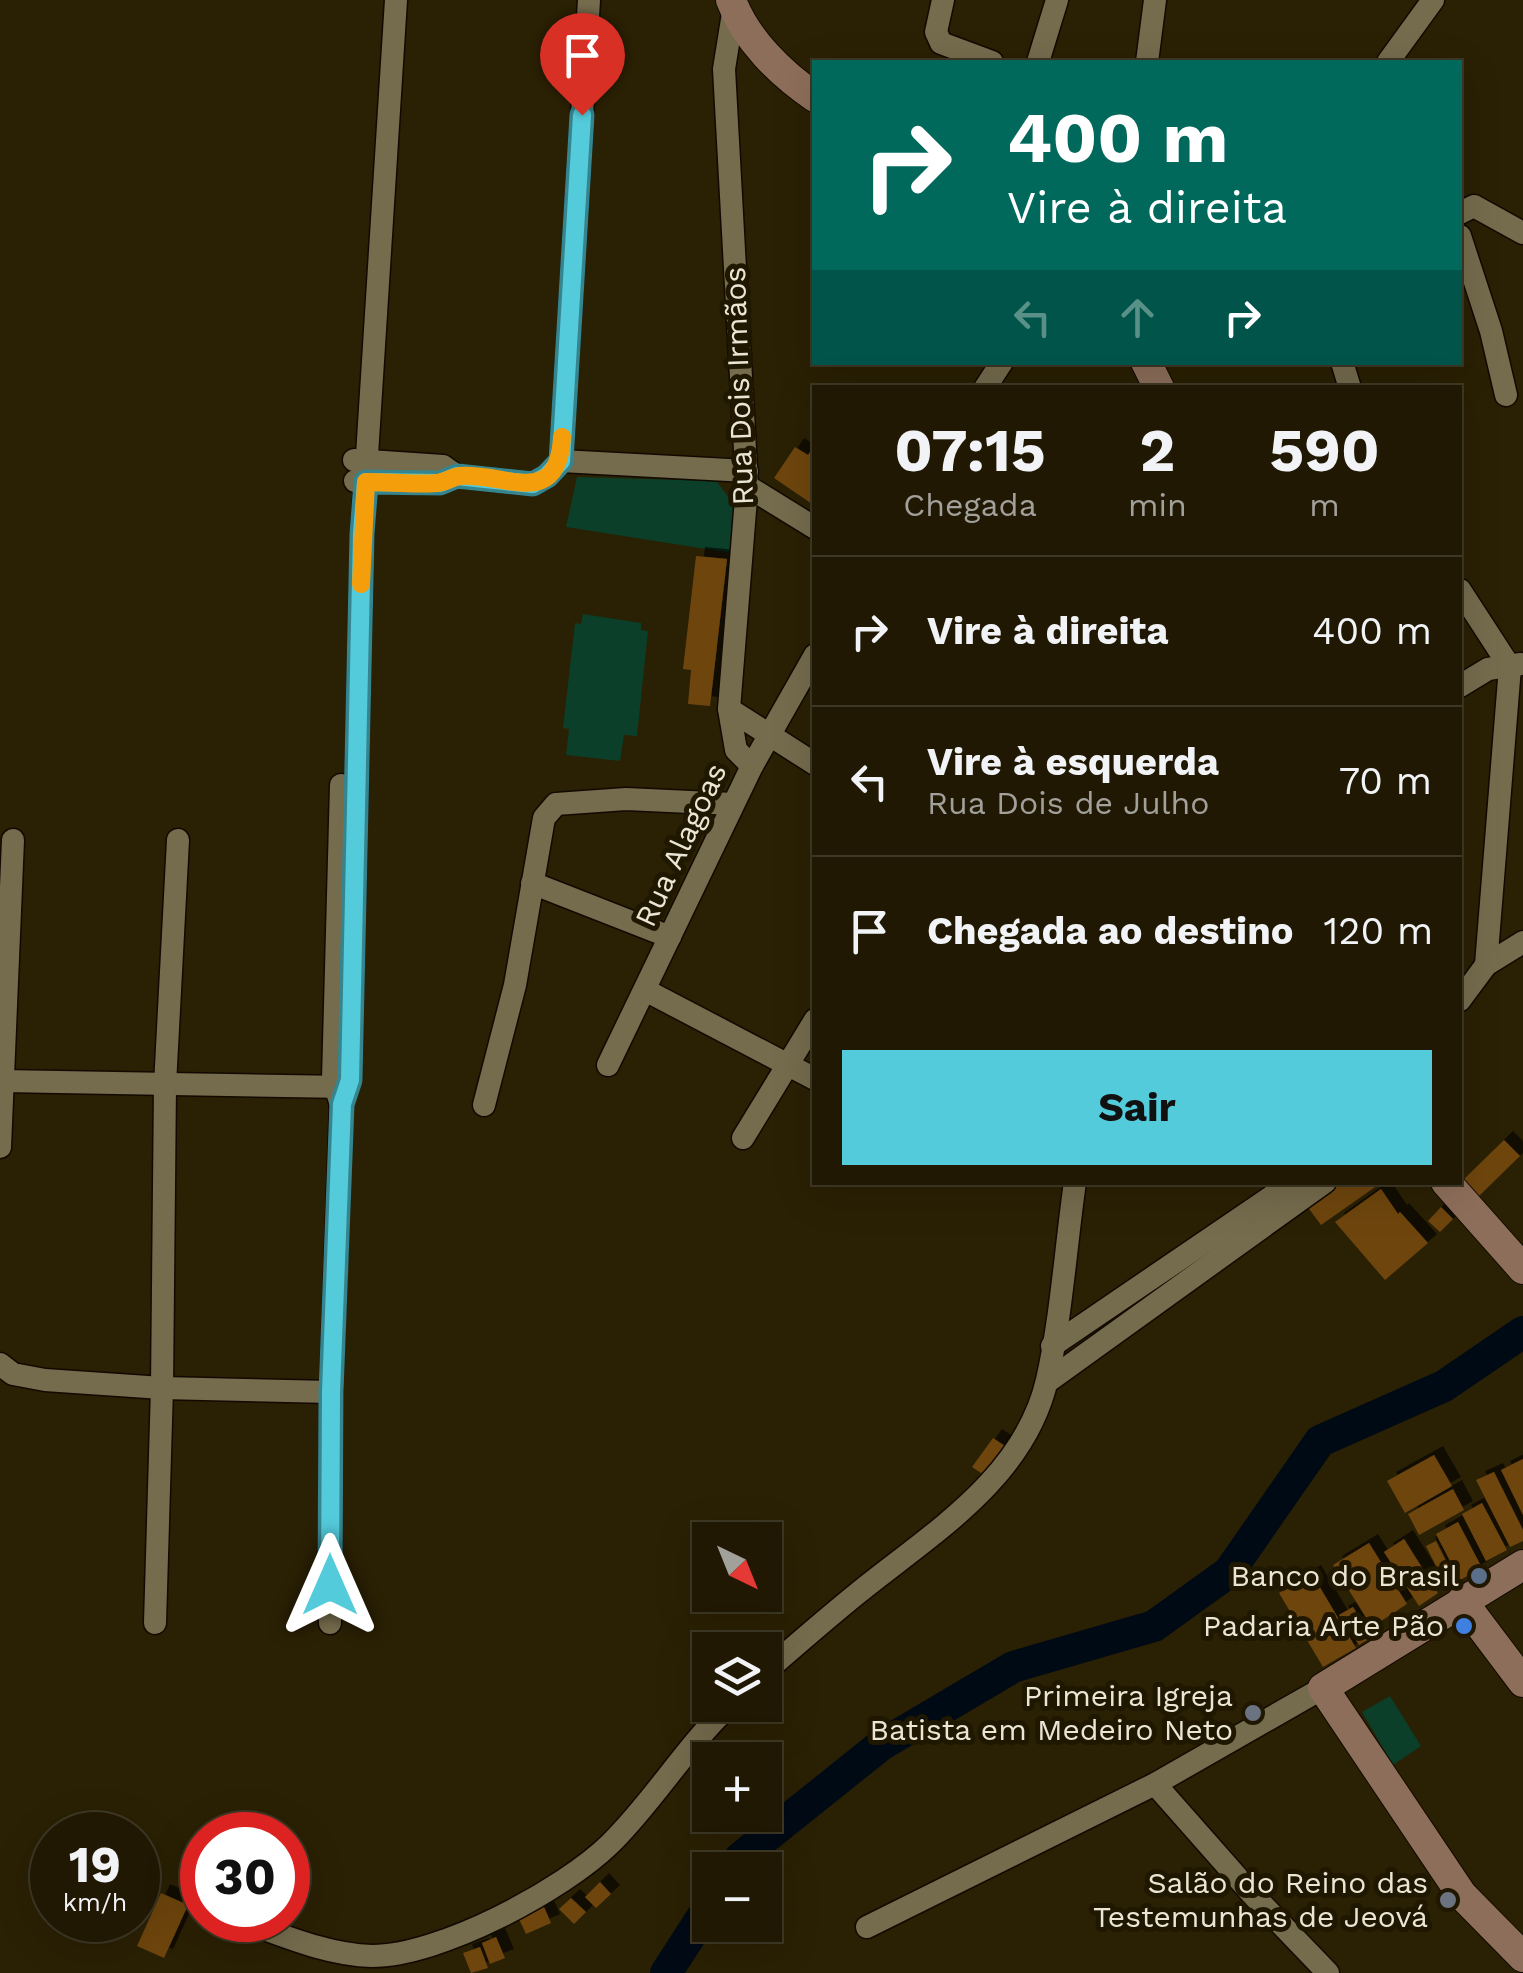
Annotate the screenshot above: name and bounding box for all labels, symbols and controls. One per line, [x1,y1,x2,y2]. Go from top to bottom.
pin [540,13,625,116]
icon: arrive [555,28,610,83]
text: 400 m [1007,97,1228,179]
icon: right [842,100,972,230]
text: Vire à direita [1007,181,1287,234]
street label: Rua Dois Irmãos [717,266,760,506]
icon: left [1005,290,1060,345]
icon: ahead [1110,290,1165,345]
icon: right [1215,290,1270,345]
text: 07:15 [894,415,1046,486]
text: 2 [1140,415,1175,486]
text: 590 [1269,415,1380,486]
text: Chegada [903,486,1037,524]
text: min [1128,486,1187,524]
text: m [1309,486,1340,524]
icon: right [842,604,897,659]
text: Vire à direita [927,609,1168,653]
text: 400 m [1312,609,1432,653]
text: Vire à esquerda [927,740,1219,784]
icon: left [842,754,897,809]
street label: Rua Alagoas [627,758,734,932]
text: 70 m [1339,759,1432,803]
text: Rua Dois de Julho [927,784,1210,822]
icon: arrive [842,904,897,959]
text: Chegada ao destino [927,909,1294,953]
text: 120 m [1324,909,1433,953]
button: Sair [842,1050,1432,1165]
north arrow [692,1522,782,1612]
map controls [692,1522,782,1942]
position arrow [278,1533,382,1637]
place label: Banco do Brasil [1230,1558,1459,1593]
marker: Banco do Brasil [1468,1565,1490,1587]
place label: Padaria Arte Pão [1203,1608,1444,1643]
marker: Padaria Arte Pão [1453,1615,1475,1637]
button: layers [692,1632,782,1722]
place label: Primeira Igreja Batista em Medeiro Neto [869,1678,1233,1747]
marker: Primeira Igreja Batista em Medeiro Neto [1242,1702,1264,1724]
button: + [692,1742,782,1832]
speed limit sign: 30 [180,1812,310,1942]
text: 19 [69,1835,121,1894]
button: − [692,1852,782,1942]
place label: Salão do Reino das Testemunhas de Jeová [1093,1865,1428,1934]
text: km/h [63,1888,127,1917]
marker: Salão do Reino das Testemunhas de Jeová [1437,1889,1459,1911]

